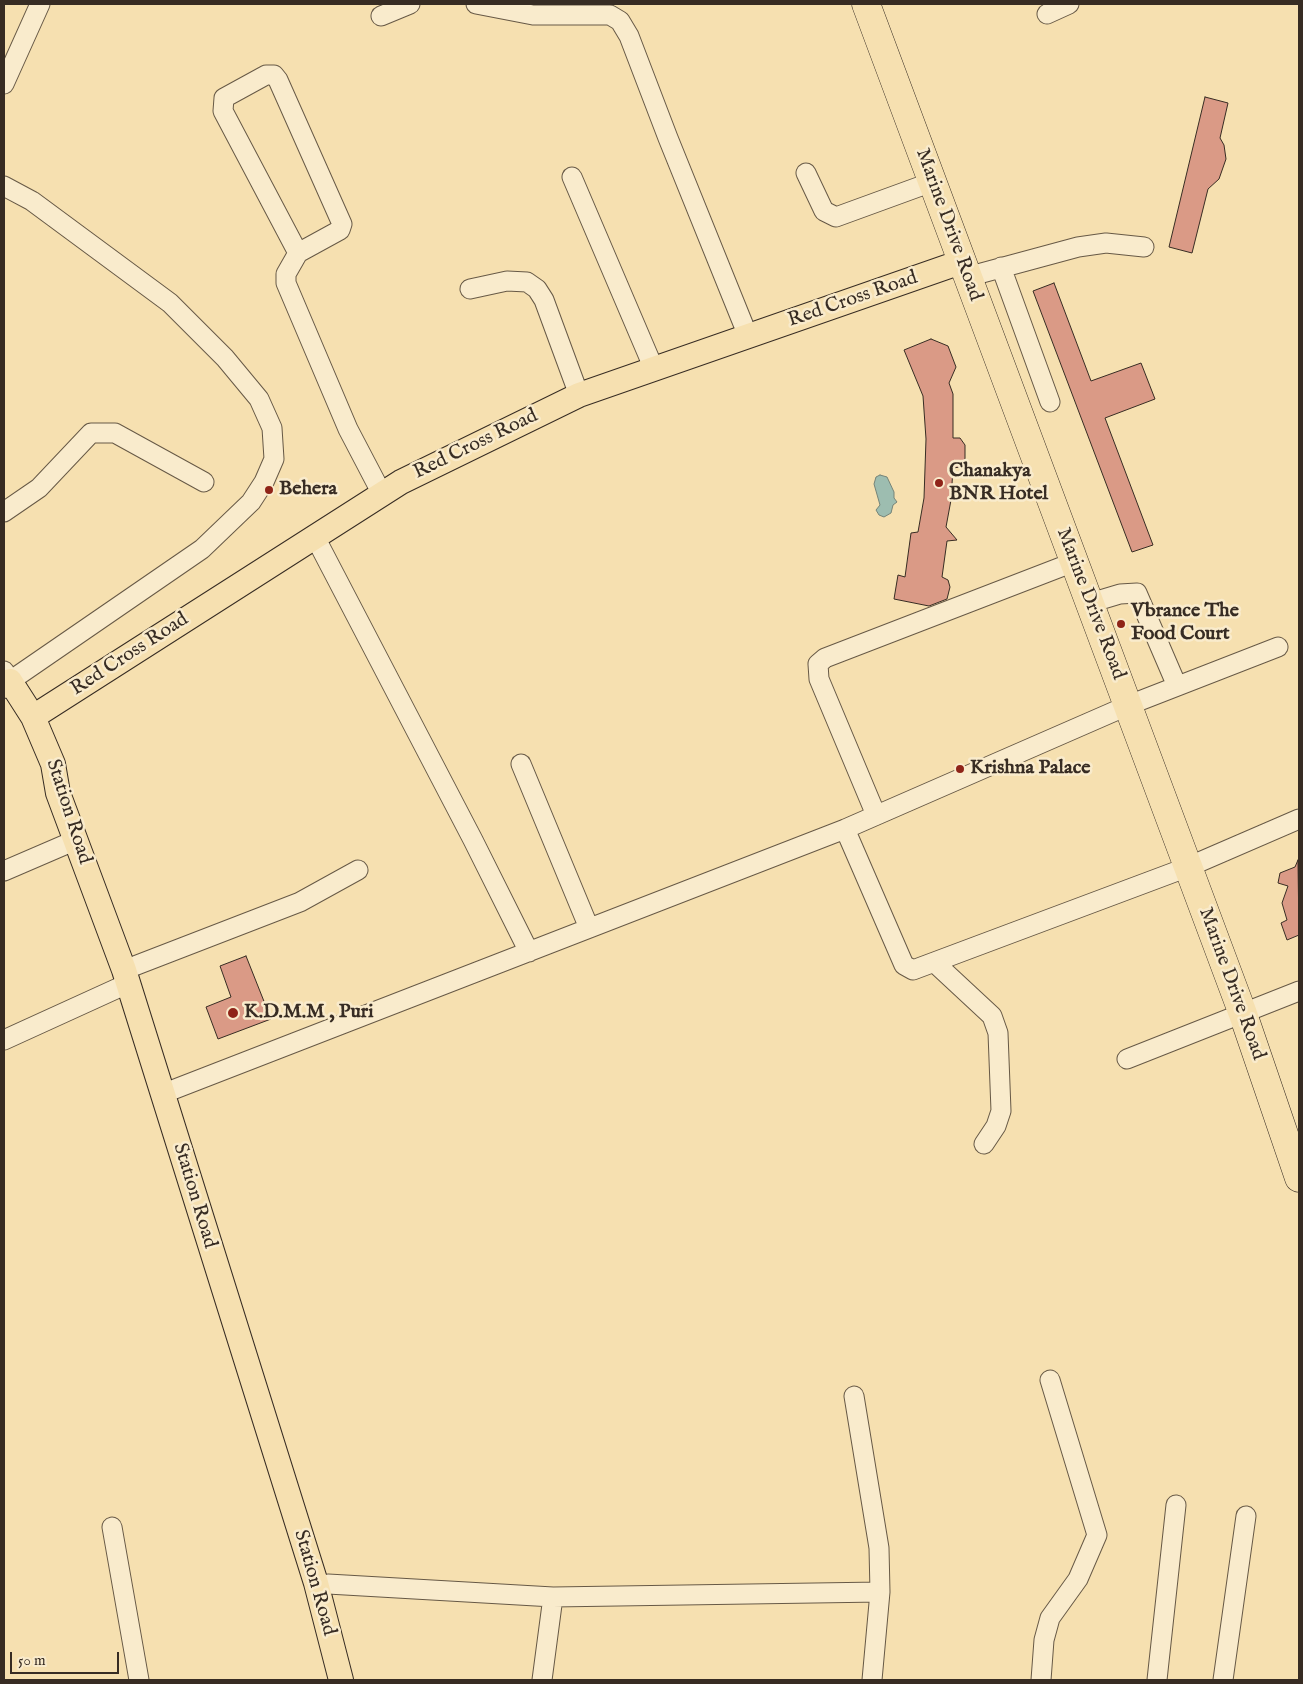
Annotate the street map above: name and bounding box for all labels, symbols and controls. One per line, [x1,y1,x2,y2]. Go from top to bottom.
street label: Marine Drive Road [909,145,987,305]
street label: Red Cross Road [785,267,921,333]
street label: Red Cross Road [410,405,542,485]
place label: Chanakya BNR Hotel [949,460,1048,507]
marker: Chanakya BNR Hotel [933,477,945,489]
place label: Behera [279,478,337,502]
marker: Behera [263,484,275,496]
street label: Marine Drive Road [1050,525,1130,683]
place label: Vbrance The Food Court [1131,600,1239,647]
street label: Red Cross Road [67,608,193,702]
marker: Vbrance The Food Court [1115,618,1127,630]
street label: Station Road [40,757,96,867]
place label: Krishna Palace [970,757,1090,781]
marker: Krishna Palace [954,763,966,775]
street label: Marine Drive Road [1192,904,1270,1064]
place label: K.D.M.M , Puri [244,1001,373,1025]
marker: K.D.M.M , Puri [226,1006,240,1020]
street label: Station Road [167,1140,221,1252]
street label: Station Road [287,1527,341,1639]
scale bar [12,1642,121,1674]
text: 50 m [18,1651,46,1670]

